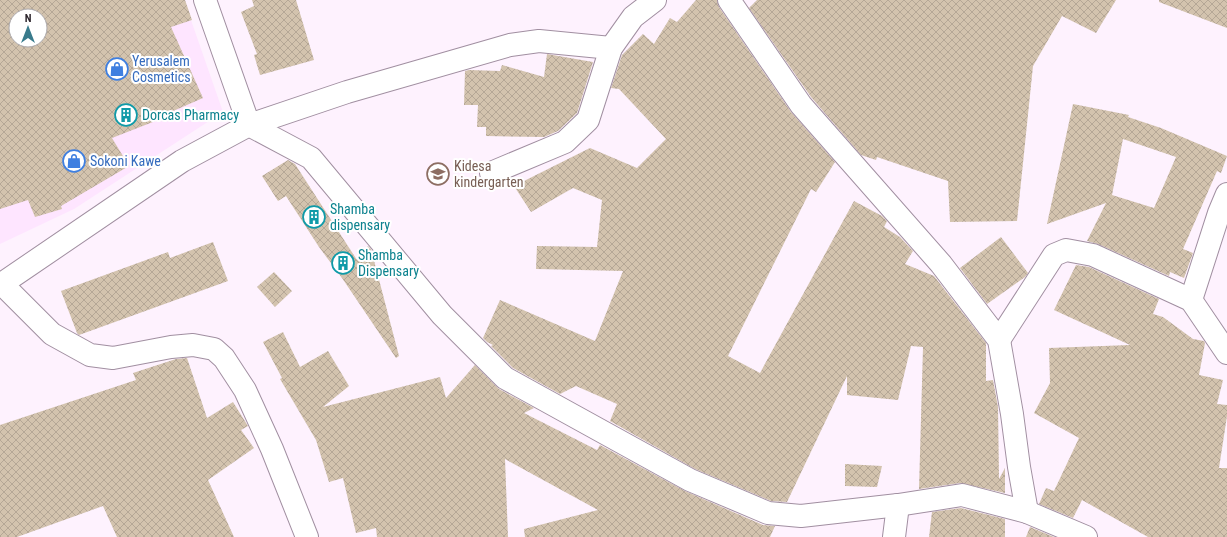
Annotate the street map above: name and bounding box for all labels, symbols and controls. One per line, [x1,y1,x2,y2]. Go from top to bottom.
north arrow [8,8,48,48]
text: N [25,12,32,25]
place label: Yerusalem Cosmetics [132,53,191,85]
shop icon: Yerusalem Cosmetics [104,56,130,82]
building icon: Dorcas Pharmacy [113,102,139,128]
place label: Dorcas Pharmacy [142,107,239,123]
shop icon: Sokoni Kawe [61,148,87,174]
place label: Sokoni Kawe [90,153,161,169]
place label: Kidesa kindergarten [454,158,524,190]
school or university icon: Kidesa kindergarten [425,161,451,187]
place label: Shamba dispensary [330,201,390,233]
building icon: Shamba dispensary [301,204,327,230]
place label: Shamba Dispensary [358,247,419,279]
building icon: Shamba Dispensary [330,250,356,276]

